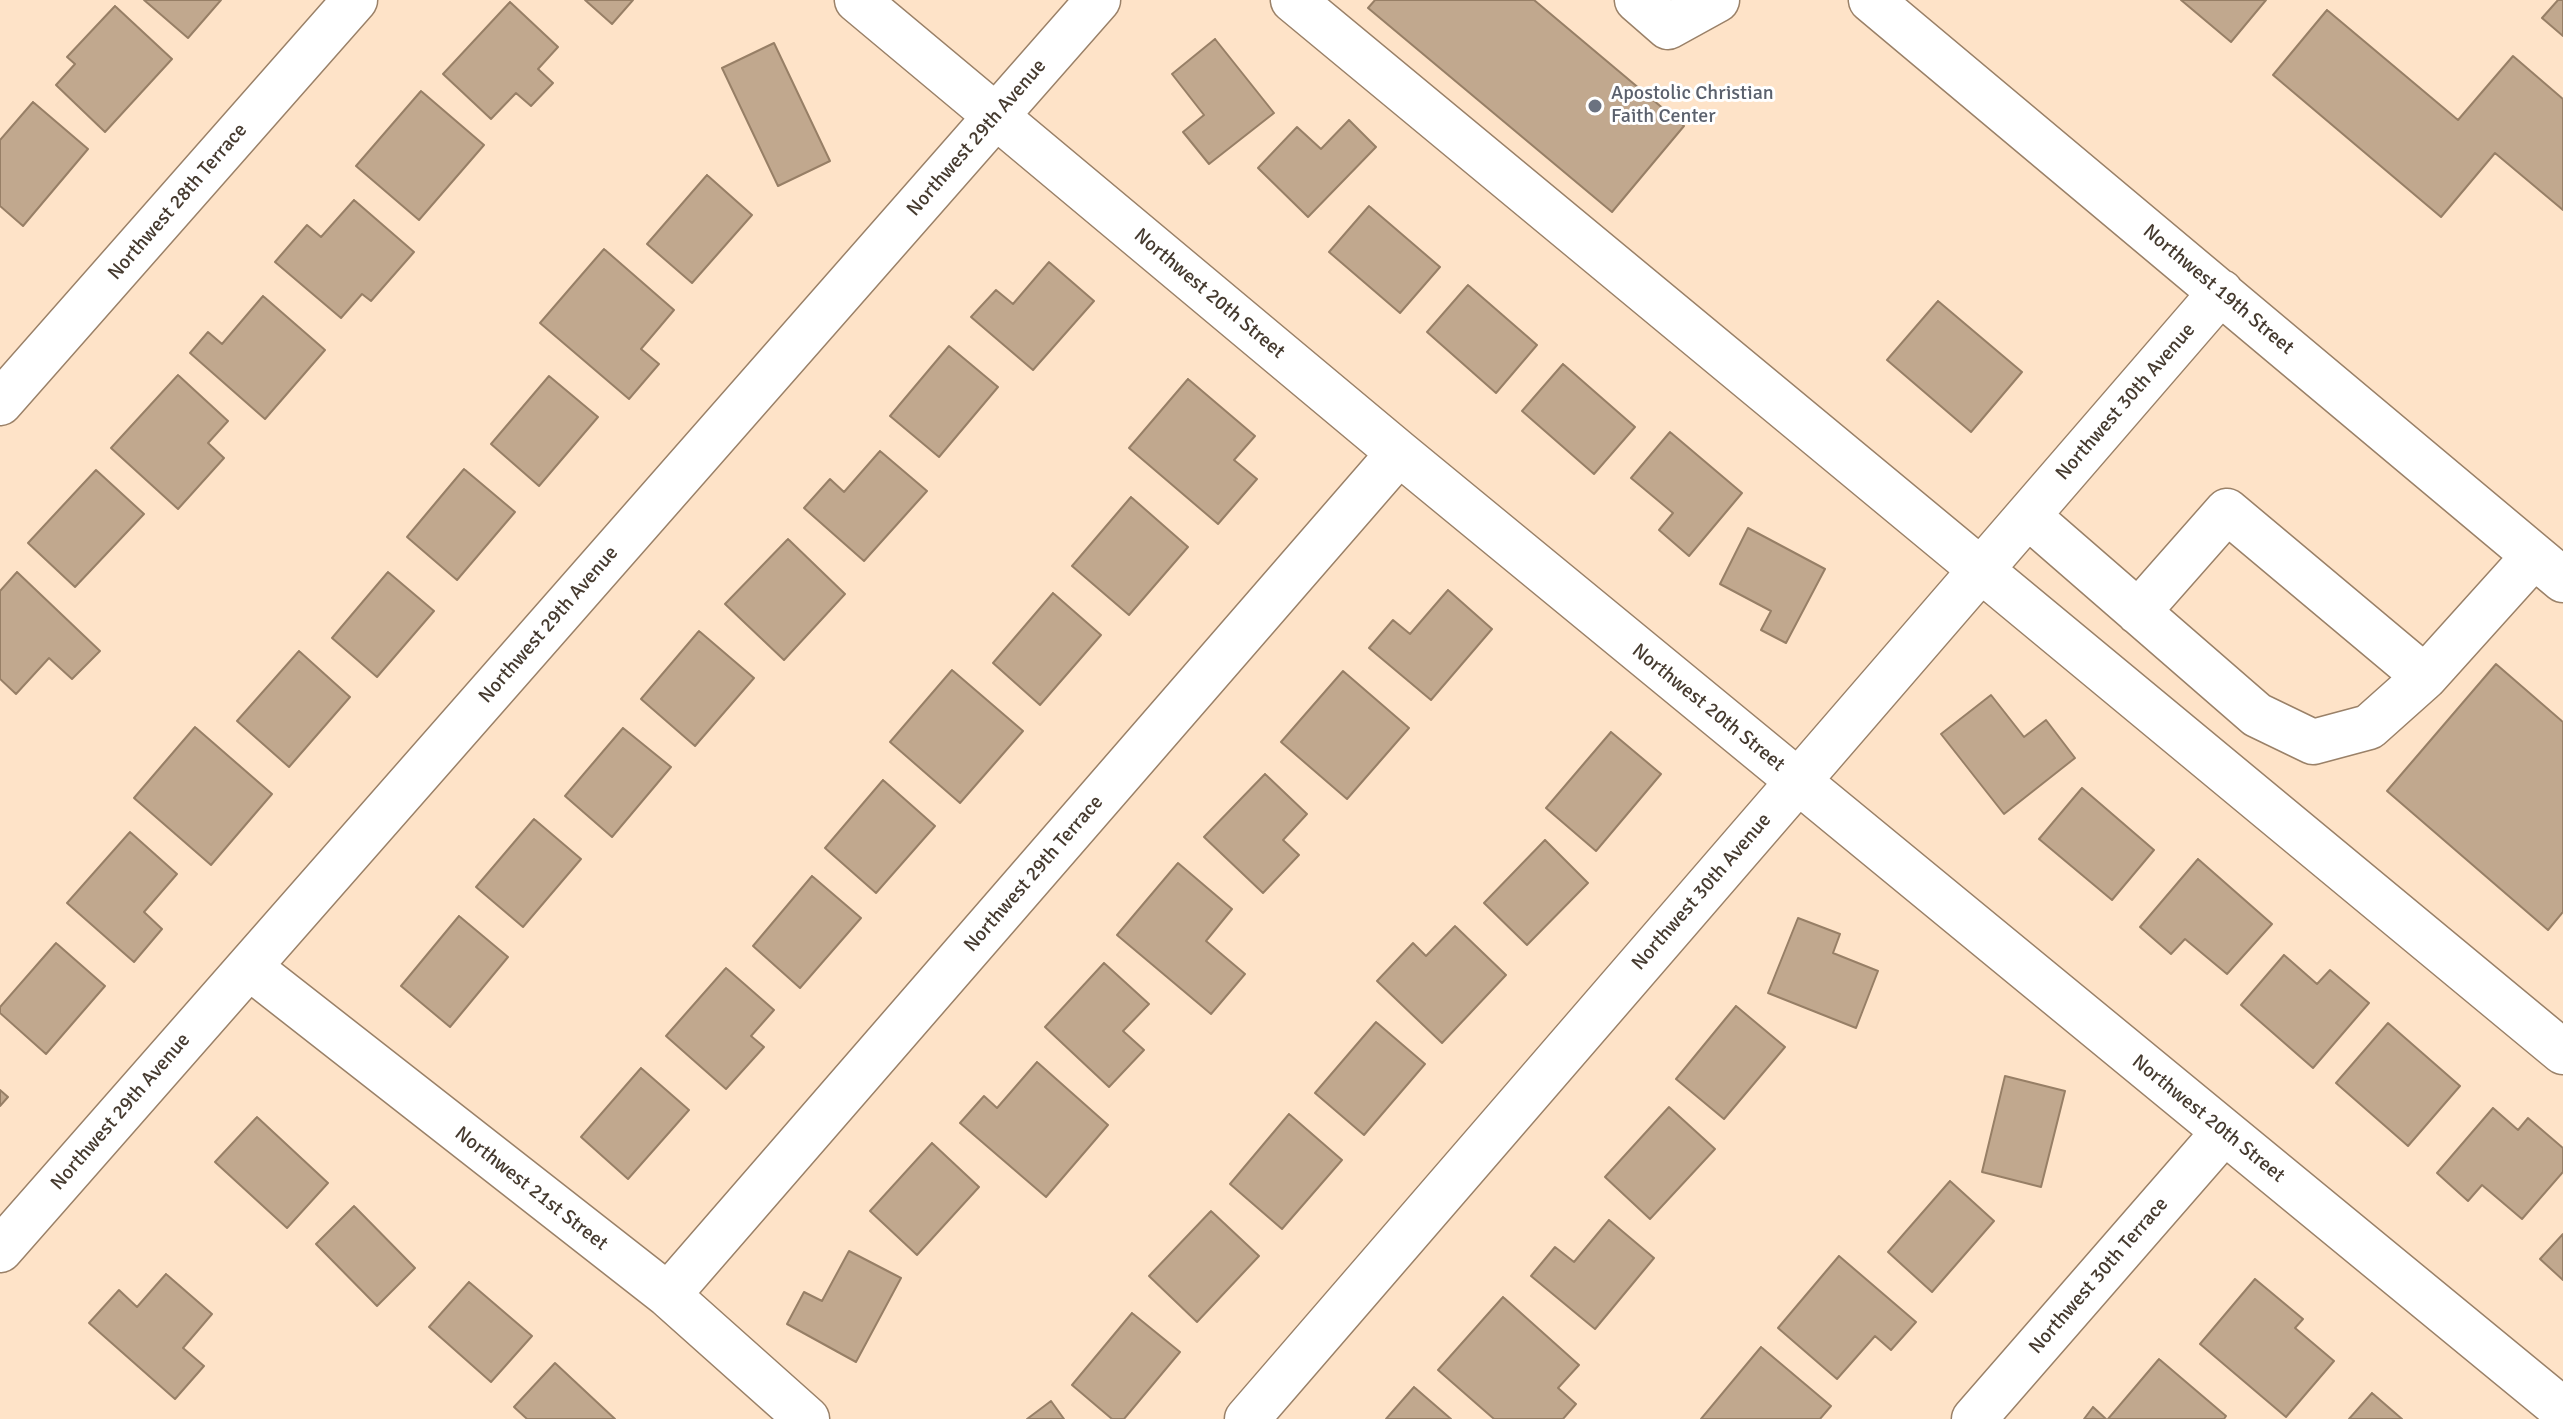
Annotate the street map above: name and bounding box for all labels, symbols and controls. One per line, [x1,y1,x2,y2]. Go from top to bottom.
street label: Northwest 29th Avenue [902,55,1052,221]
place label: Apostolic Christian Faith Center [1611,82,1774,129]
marker: Apostolic Christian Faith Center [1586,97,1604,115]
street label: Northwest 28th Terrace [103,119,253,285]
street label: Northwest 19th Street [2138,220,2298,360]
street label: Northwest 20th Street [1129,224,1289,364]
street label: Northwest 30th Avenue [2051,319,2201,485]
street label: Northwest 29th Avenue [474,542,624,708]
street label: Northwest 20th Street [1627,639,1789,777]
street label: Northwest 29th Terrace [959,791,1109,957]
street label: Northwest 30th Avenue [1627,809,1777,975]
street label: Northwest 29th Avenue [46,1029,196,1195]
street label: Northwest 20th Street [2127,1050,2289,1188]
street label: Northwest 21st Street [450,1122,612,1256]
street label: Northwest 30th Terrace [2024,1193,2174,1359]

